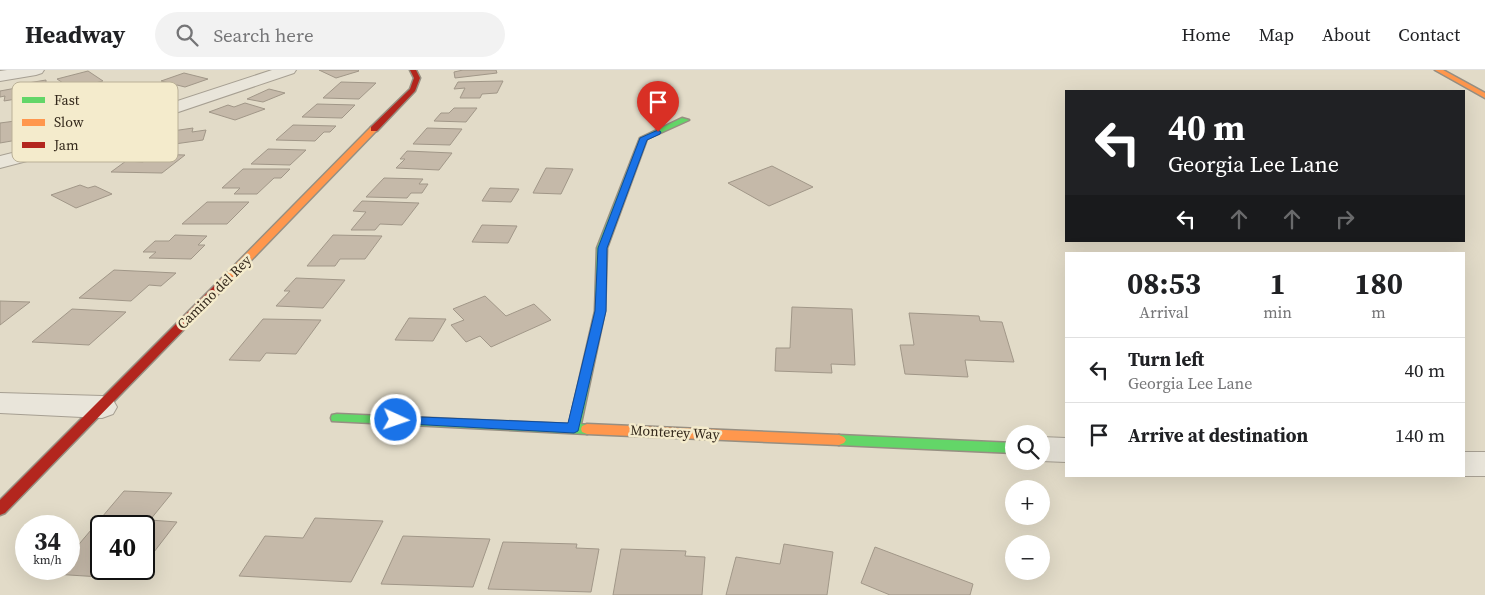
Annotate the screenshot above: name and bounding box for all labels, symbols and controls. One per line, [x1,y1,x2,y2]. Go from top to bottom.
search box [155,12,505,57]
text: Headway [25,18,125,51]
icon: search [173,21,201,49]
text: Search here [213,22,314,48]
text: Home [1182,22,1231,47]
text: Map [1259,22,1294,47]
text: About [1322,22,1370,47]
text: Contact [1398,22,1460,47]
pin [637,81,679,132]
legend [12,82,178,162]
icon: arrive [644,88,672,116]
text: Fast [54,90,80,110]
text: 40 m [1168,104,1245,152]
icon: left [1085,110,1150,175]
text: Slow [54,112,84,132]
text: Jam [53,135,79,155]
text: Georgia Lee Lane [1168,149,1339,179]
icon: left [1172,205,1200,233]
icon: ahead [1225,205,1253,233]
icon: ahead [1278,205,1306,233]
icon: right [1331,205,1359,233]
street label: Camino del Rey [172,250,256,334]
text: 08:53 [1127,263,1201,304]
text: 1 [1269,263,1286,304]
text: 180 [1354,263,1403,304]
text: Arrival [1139,301,1189,323]
text: min [1263,301,1292,323]
text: m [1371,301,1386,323]
text: Turn left [1128,346,1204,372]
icon: left [1085,356,1113,384]
text: 40 m [1404,357,1445,383]
text: Georgia Lee Lane [1128,372,1252,394]
position arrow [369,393,421,445]
street label: Monterey Way [630,420,721,444]
icon: arrive [1085,421,1113,449]
text: Arrive at destination [1128,422,1308,448]
text: 140 m [1395,422,1445,448]
map controls [1005,425,1050,580]
button: search [1005,425,1050,470]
button: + [1005,480,1050,525]
speed limit sign: 40 [90,515,155,580]
text: 34 [34,524,61,558]
button: − [1005,535,1050,580]
text: km/h [33,552,62,568]

